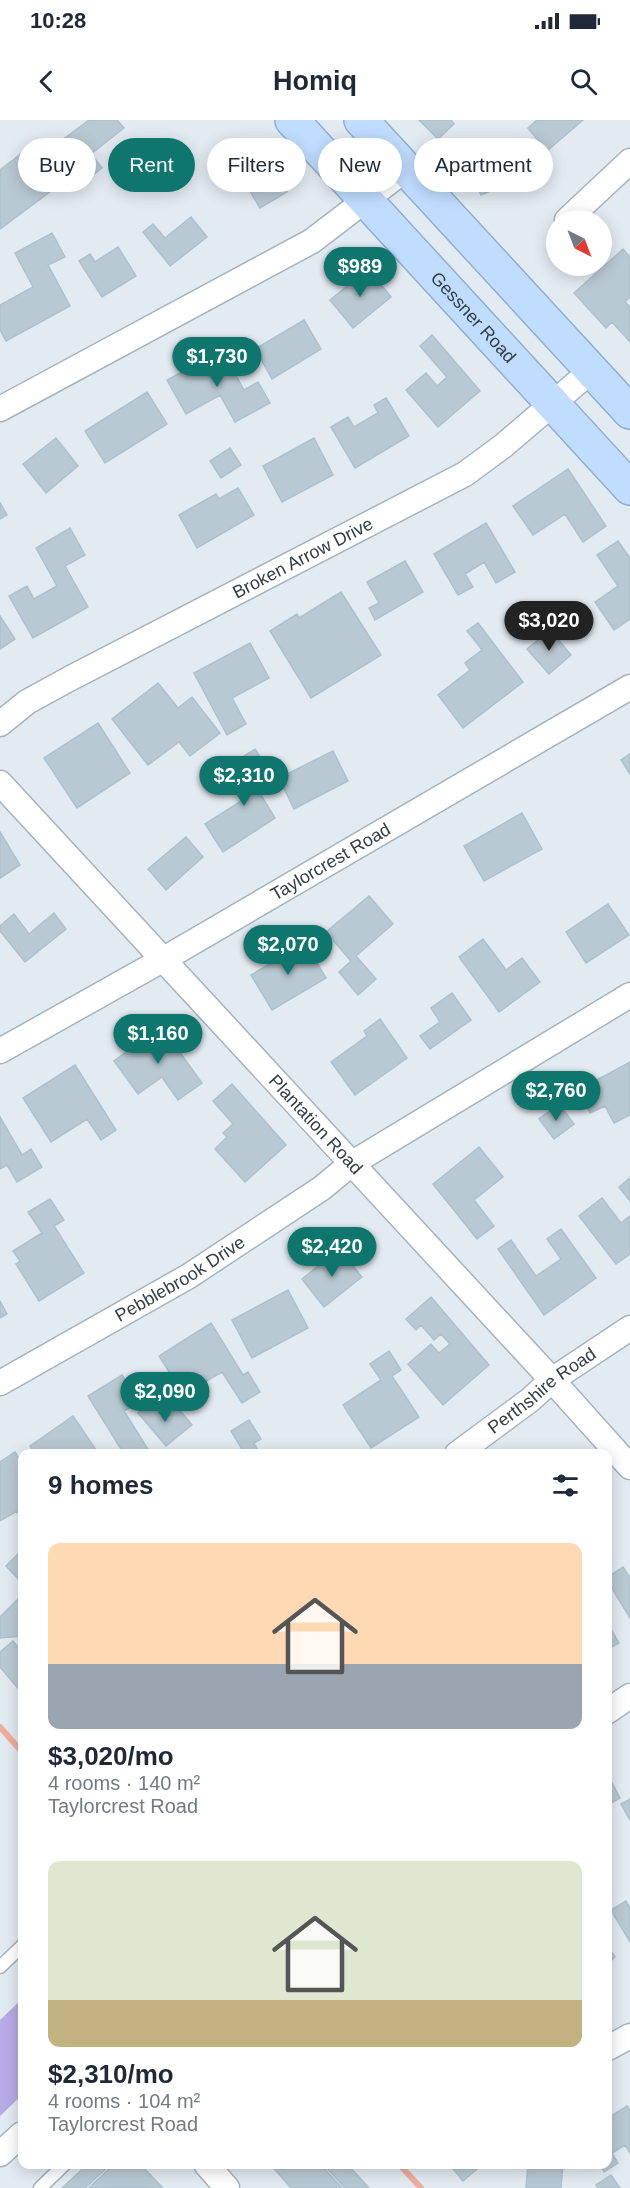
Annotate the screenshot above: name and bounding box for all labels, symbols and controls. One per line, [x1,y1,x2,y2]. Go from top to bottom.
text: 10:28 [30,8,86,33]
icon: back [30,65,63,98]
icon: search [567,65,600,98]
text: Homiq [273,66,357,96]
chip: Buy [18,138,96,192]
chip: Rent [108,138,195,192]
chip: Filters [207,138,306,192]
chip: New [318,138,402,192]
chip: Apartment [414,138,553,192]
north arrow [546,210,612,276]
map controls [546,210,612,276]
pin: $989 [324,247,396,298]
text: $989 [338,255,382,277]
street label: Gessner Road [427,268,520,367]
pin: $1,730 [168,337,266,388]
text: $1,730 [186,345,248,367]
street label: Broken Arrow Drive [229,513,376,603]
pin: $3,020 [500,601,598,652]
text: $3,020 [518,609,580,631]
pin: $2,310 [195,756,293,807]
text: $2,310 [213,764,275,786]
street label: Taylorcrest Road [267,819,394,904]
pin: $2,070 [239,925,337,976]
text: $2,070 [257,933,319,955]
pin: $1,160 [109,1014,207,1065]
text: $1,160 [127,1022,189,1044]
street label: Plantation Road [265,1071,367,1178]
pin: $2,760 [507,1071,605,1122]
text: $2,760 [525,1079,587,1101]
pin: $2,420 [283,1227,381,1278]
street label: Pebblebrook Drive [112,1232,249,1326]
text: $2,420 [301,1235,363,1257]
street label: Perthshire Road [484,1344,600,1438]
pin: $2,090 [116,1372,214,1423]
text: $2,090 [134,1380,196,1402]
icon: filters [549,1469,582,1502]
text: 9 homes [48,1470,154,1500]
icon: home [261,1582,369,1690]
text: $3,020/mo [48,1741,174,1771]
text: 4 rooms · 140 m² [48,1772,200,1794]
text: Taylorcrest Road [48,1795,198,1817]
icon: home [261,1900,369,2008]
text: $2,310/mo [48,2059,174,2089]
text: 4 rooms · 104 m² [48,2090,200,2112]
text: Taylorcrest Road [48,2113,198,2135]

